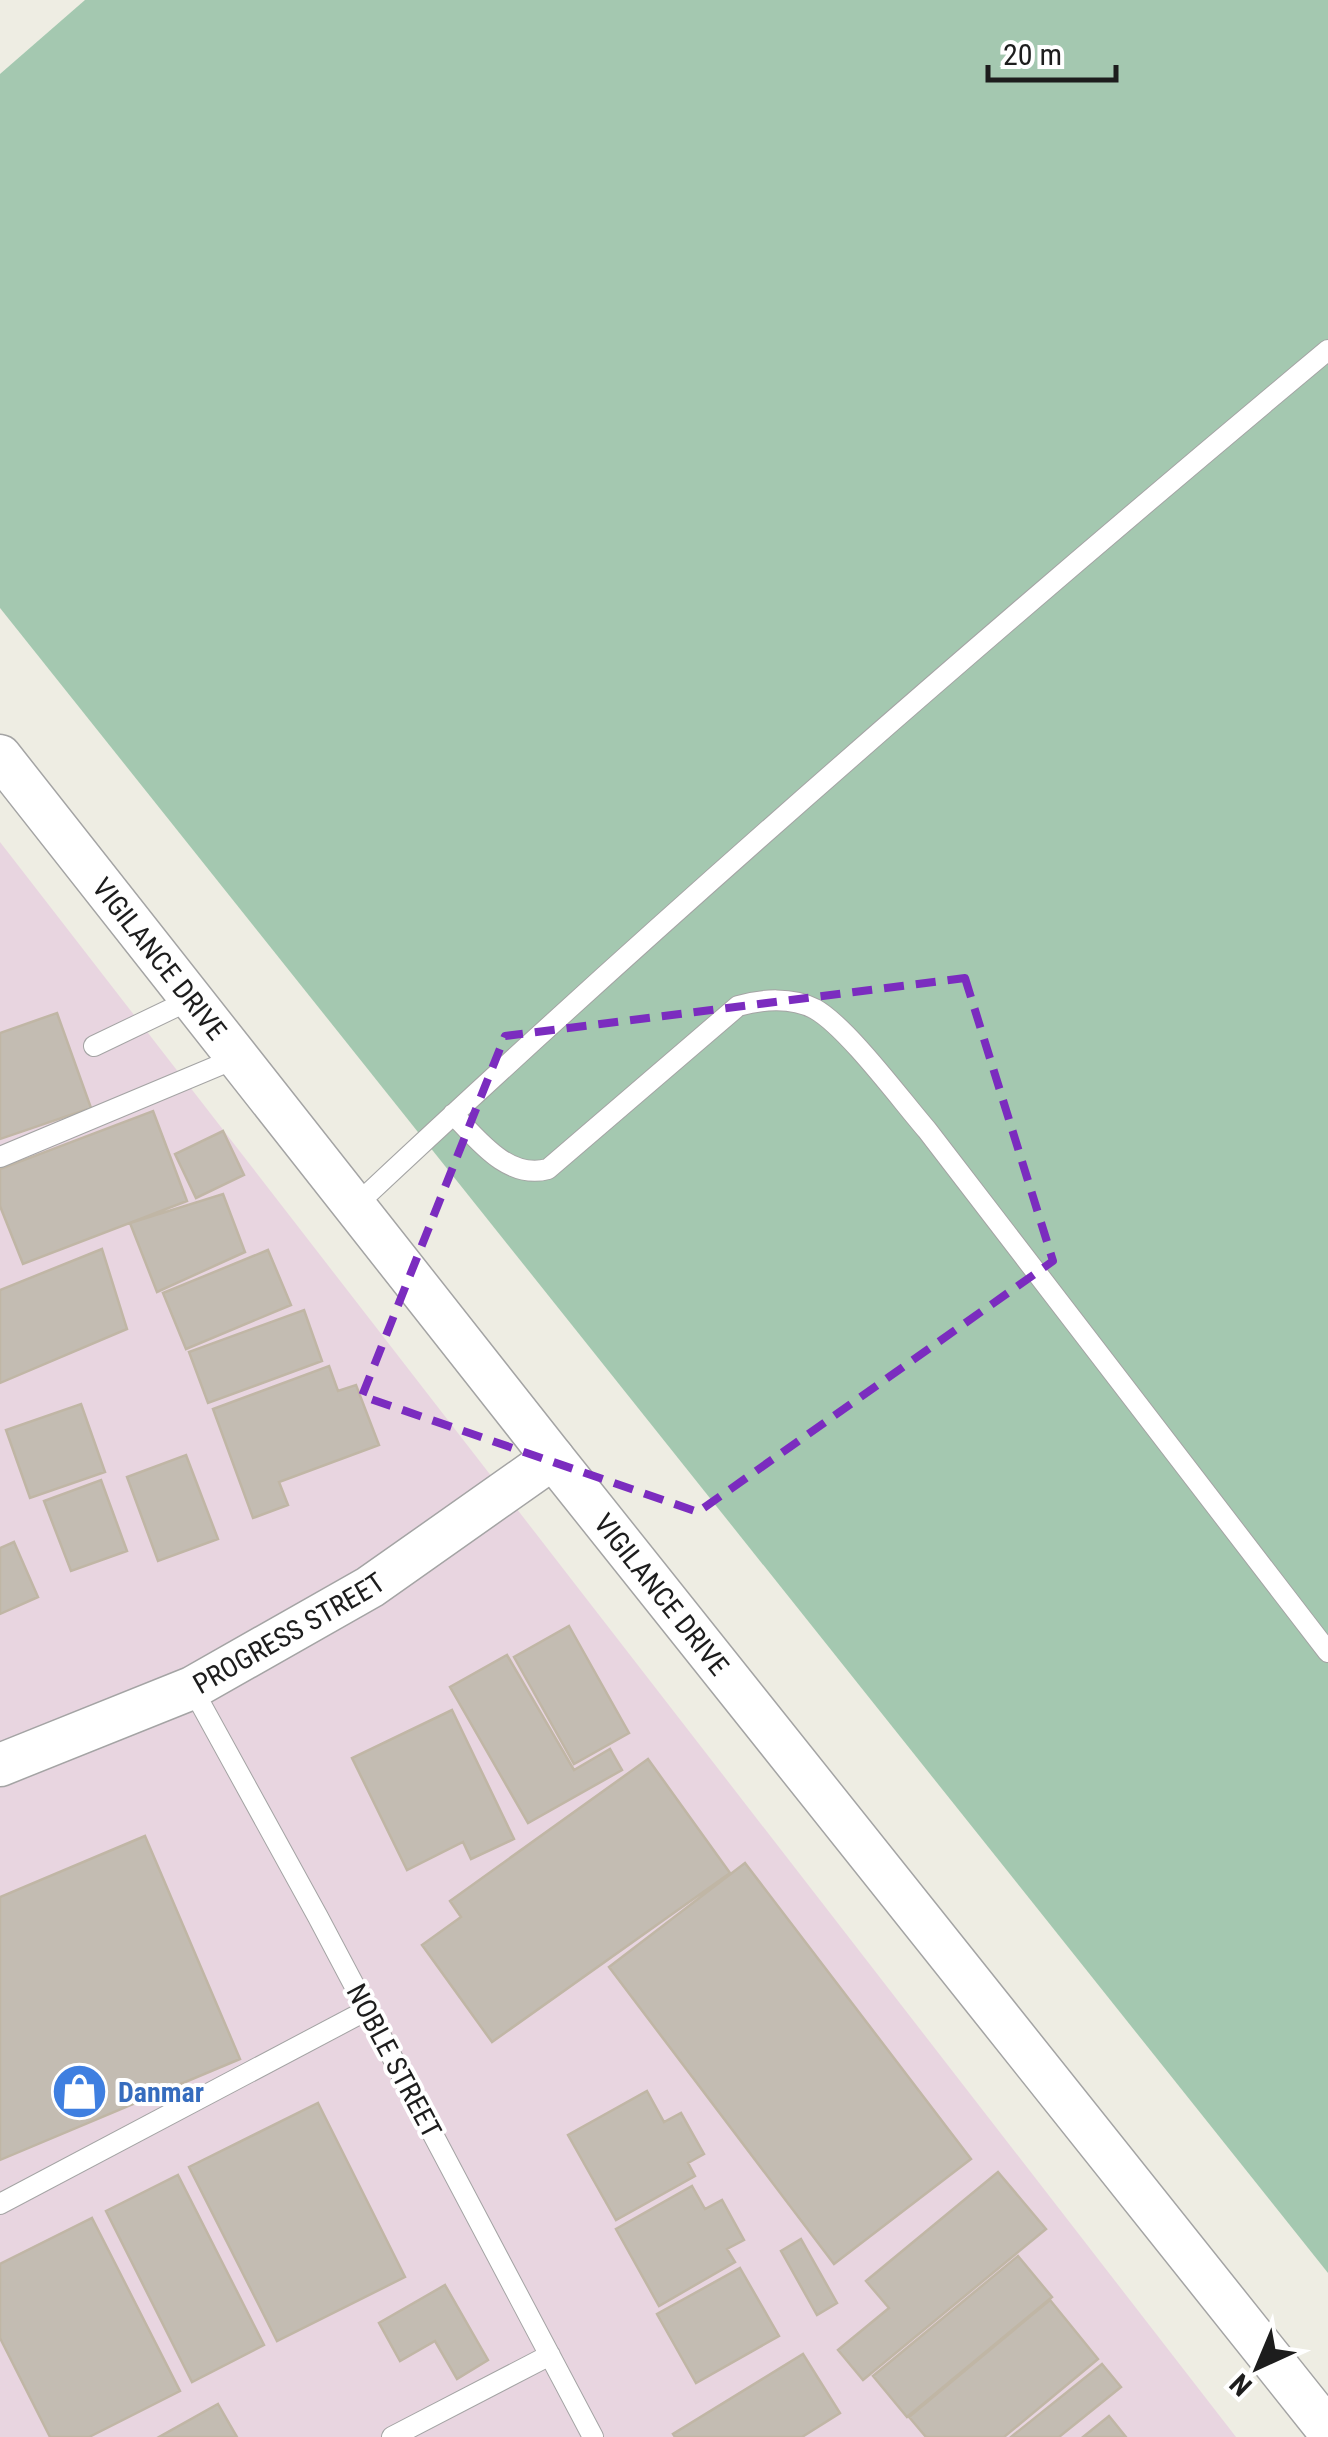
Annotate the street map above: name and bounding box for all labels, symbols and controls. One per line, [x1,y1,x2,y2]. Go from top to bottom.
scale bar [988,20,1116,82]
text: 20 m [1003,37,1062,72]
street label: VIGILANCE DRIVE [86,871,234,1046]
street label: VIGILANCE DRIVE [587,1507,736,1682]
street label: PROGRESS STREET [187,1566,391,1701]
street label: NOBLE STREET [340,1978,448,2144]
shop icon: Danmar [49,2062,109,2122]
place label: Danmar [118,2076,204,2109]
north arrow [1208,2317,1308,2417]
text: N [1223,2367,1259,2402]

